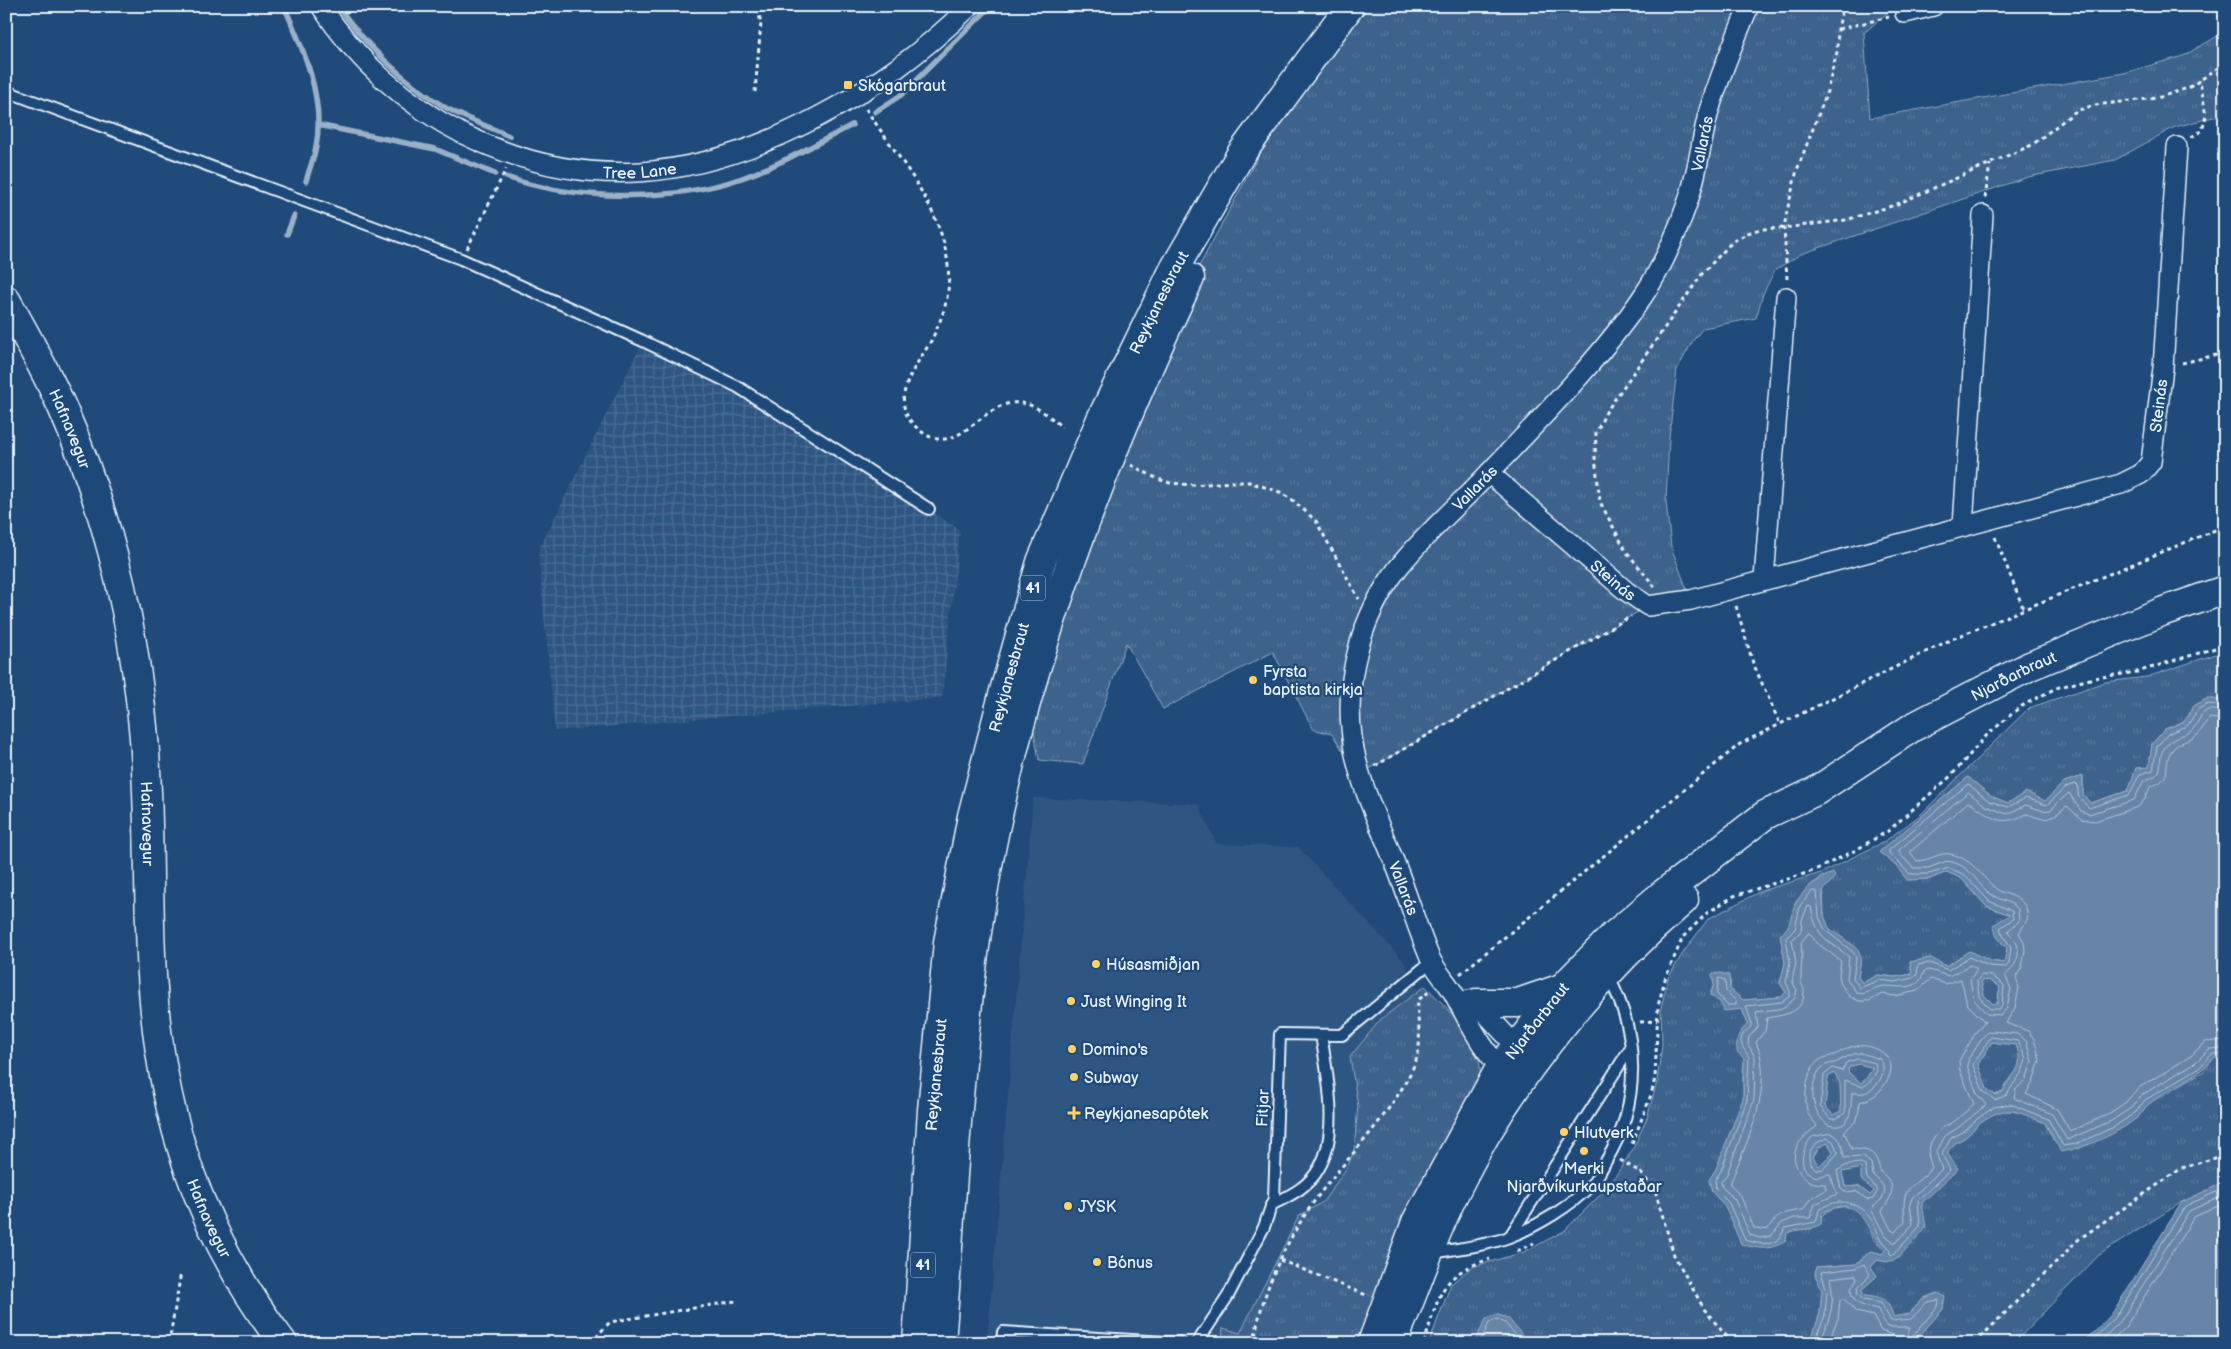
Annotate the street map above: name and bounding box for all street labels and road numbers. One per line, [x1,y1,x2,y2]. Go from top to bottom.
street label: Vallarás [1688,114,1718,173]
street label: Tree Lane [602,160,678,184]
street label: Reykjanesbraut [1126,248,1194,357]
street label: Steinás [2147,378,2172,434]
street label: Hafnavegur [44,386,94,472]
street label: Vallarás [1449,462,1502,515]
street label: Steinás [1586,557,1639,606]
road number: 41 [1020,576,1046,600]
street label: Reykjanesbraut [986,621,1034,734]
street label: Njarðarbraut [1968,648,2060,706]
street label: Hafnavegur [136,781,157,866]
street label: Vallarás [1384,859,1422,918]
street label: Njarðarbraut [1502,979,1573,1064]
street label: Reykjanesbraut [923,1018,952,1132]
street label: Fitjar [1253,1089,1274,1127]
street label: Hafnavegur [182,1177,234,1262]
road number: 41 [910,1252,936,1278]

